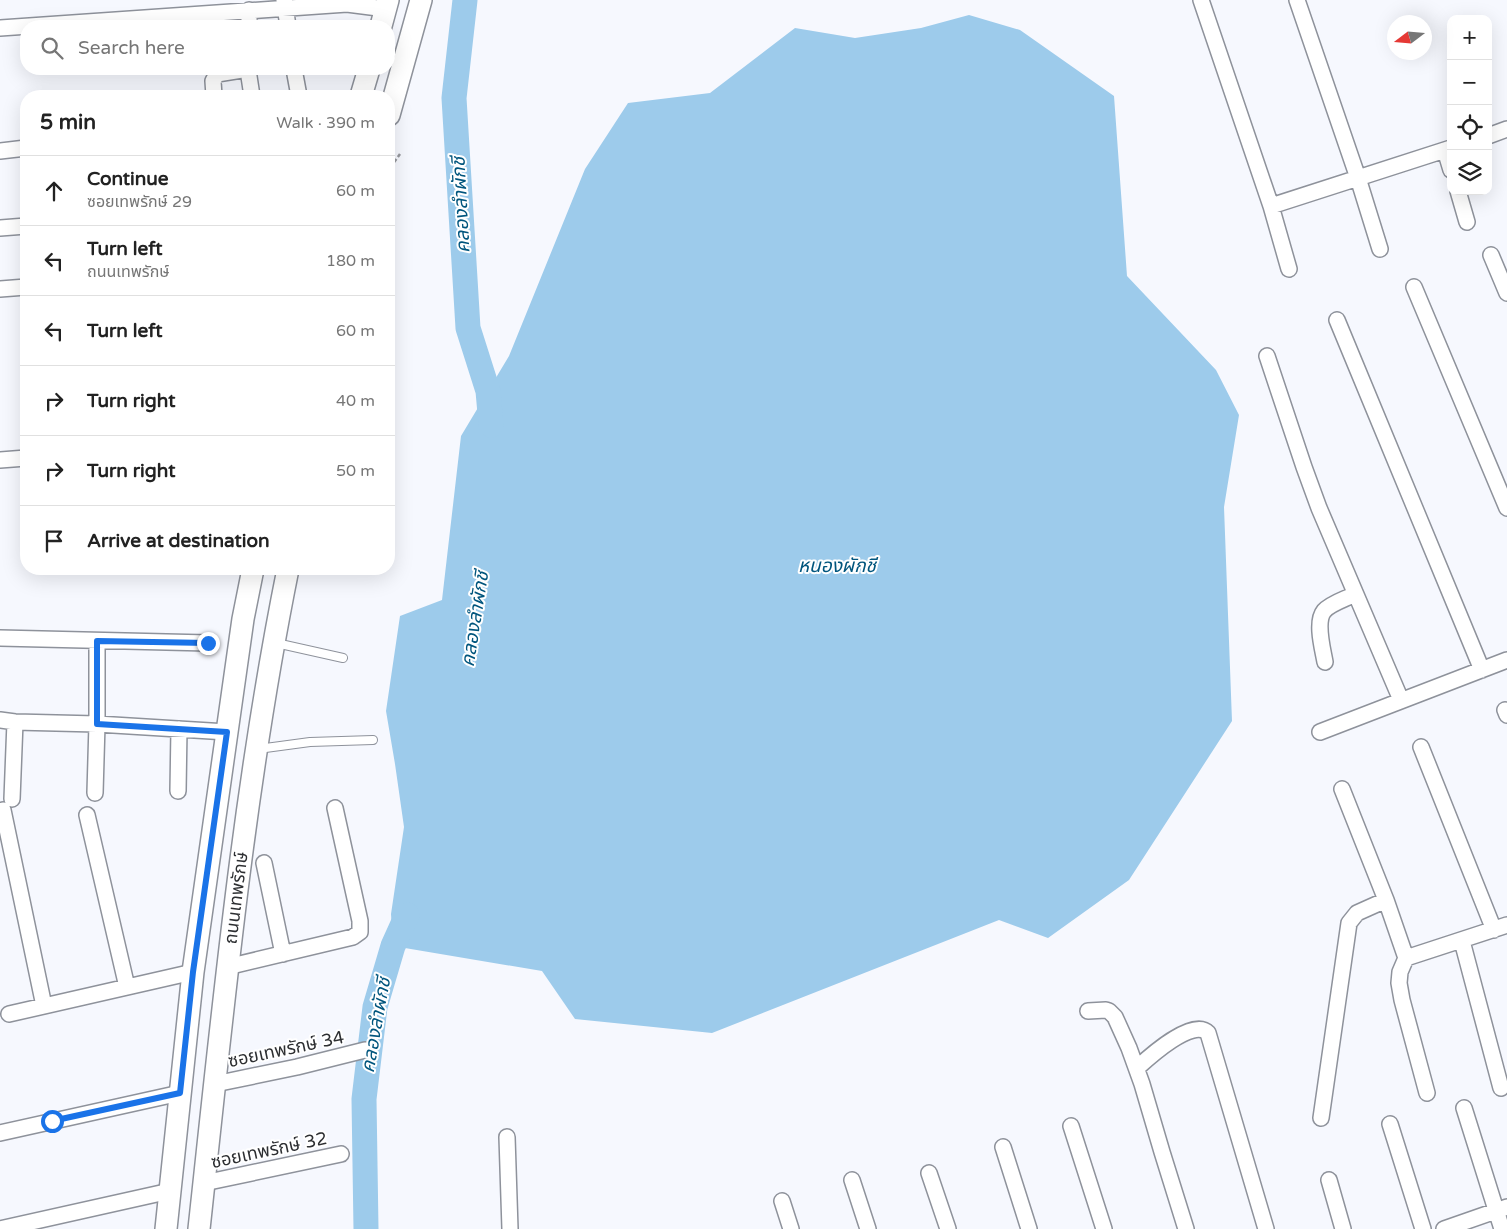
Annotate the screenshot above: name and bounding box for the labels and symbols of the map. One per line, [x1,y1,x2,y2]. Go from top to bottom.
north arrow [1387,15,1432,60]
water label: คลองลำผักชี [447,153,475,254]
water label: หนองผักชี [798,555,879,577]
water label: คลองลำผักชี [457,566,494,668]
route end [197,632,220,655]
street label: ถนนเทพรักษ์ [219,851,253,945]
water label: คลองลำผักชี [357,972,396,1074]
street label: ซอยเทพรักษ์ 34 [226,1026,346,1072]
route start [41,1110,64,1133]
street label: ซอยเทพรักษ์ 32 [209,1127,329,1173]

